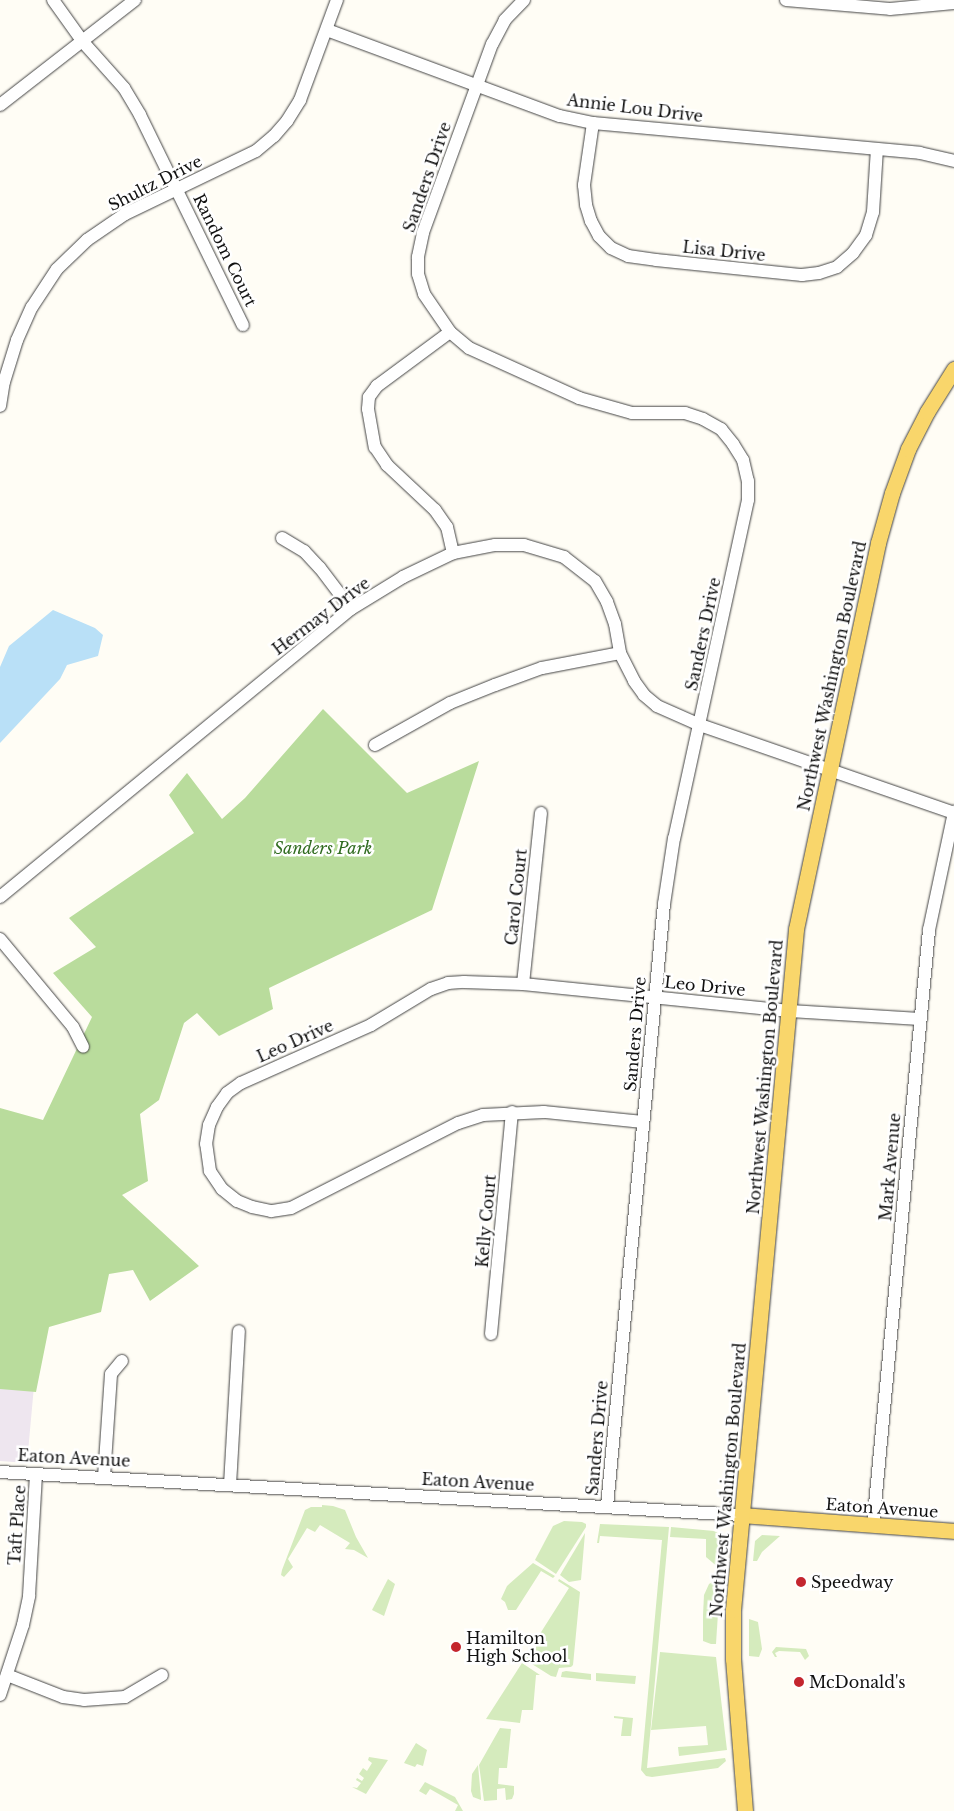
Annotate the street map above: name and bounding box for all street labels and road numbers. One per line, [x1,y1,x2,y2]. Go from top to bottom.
street label: Annie Lou Drive [566,90,704,126]
street label: Sanders Drive [399,119,455,235]
street label: Shultz Drive [105,151,205,215]
street label: Random Court [189,190,261,310]
street label: Lisa Drive [681,237,767,265]
street label: Northwest Washington Boulevard [794,539,870,813]
street label: Hermay Drive [268,573,374,659]
street label: Sanders Drive [682,576,724,692]
street label: Carol Court [501,848,531,946]
street label: Northwest Washington Boulevard [743,939,787,1215]
street label: Leo Drive [663,972,747,1000]
street label: Sanders Drive [620,976,650,1092]
street label: Leo Drive [254,1016,336,1066]
street label: Mark Avenue [876,1112,904,1222]
street label: Kelly Court [472,1173,500,1269]
street label: Northwest Washington Boulevard [706,1342,750,1618]
street label: Sanders Drive [582,1380,612,1496]
street label: Eaton Avenue [17,1445,131,1471]
street label: Eaton Avenue [421,1469,535,1495]
street label: Taft Place [5,1484,29,1566]
street label: Eaton Avenue [825,1494,939,1522]

